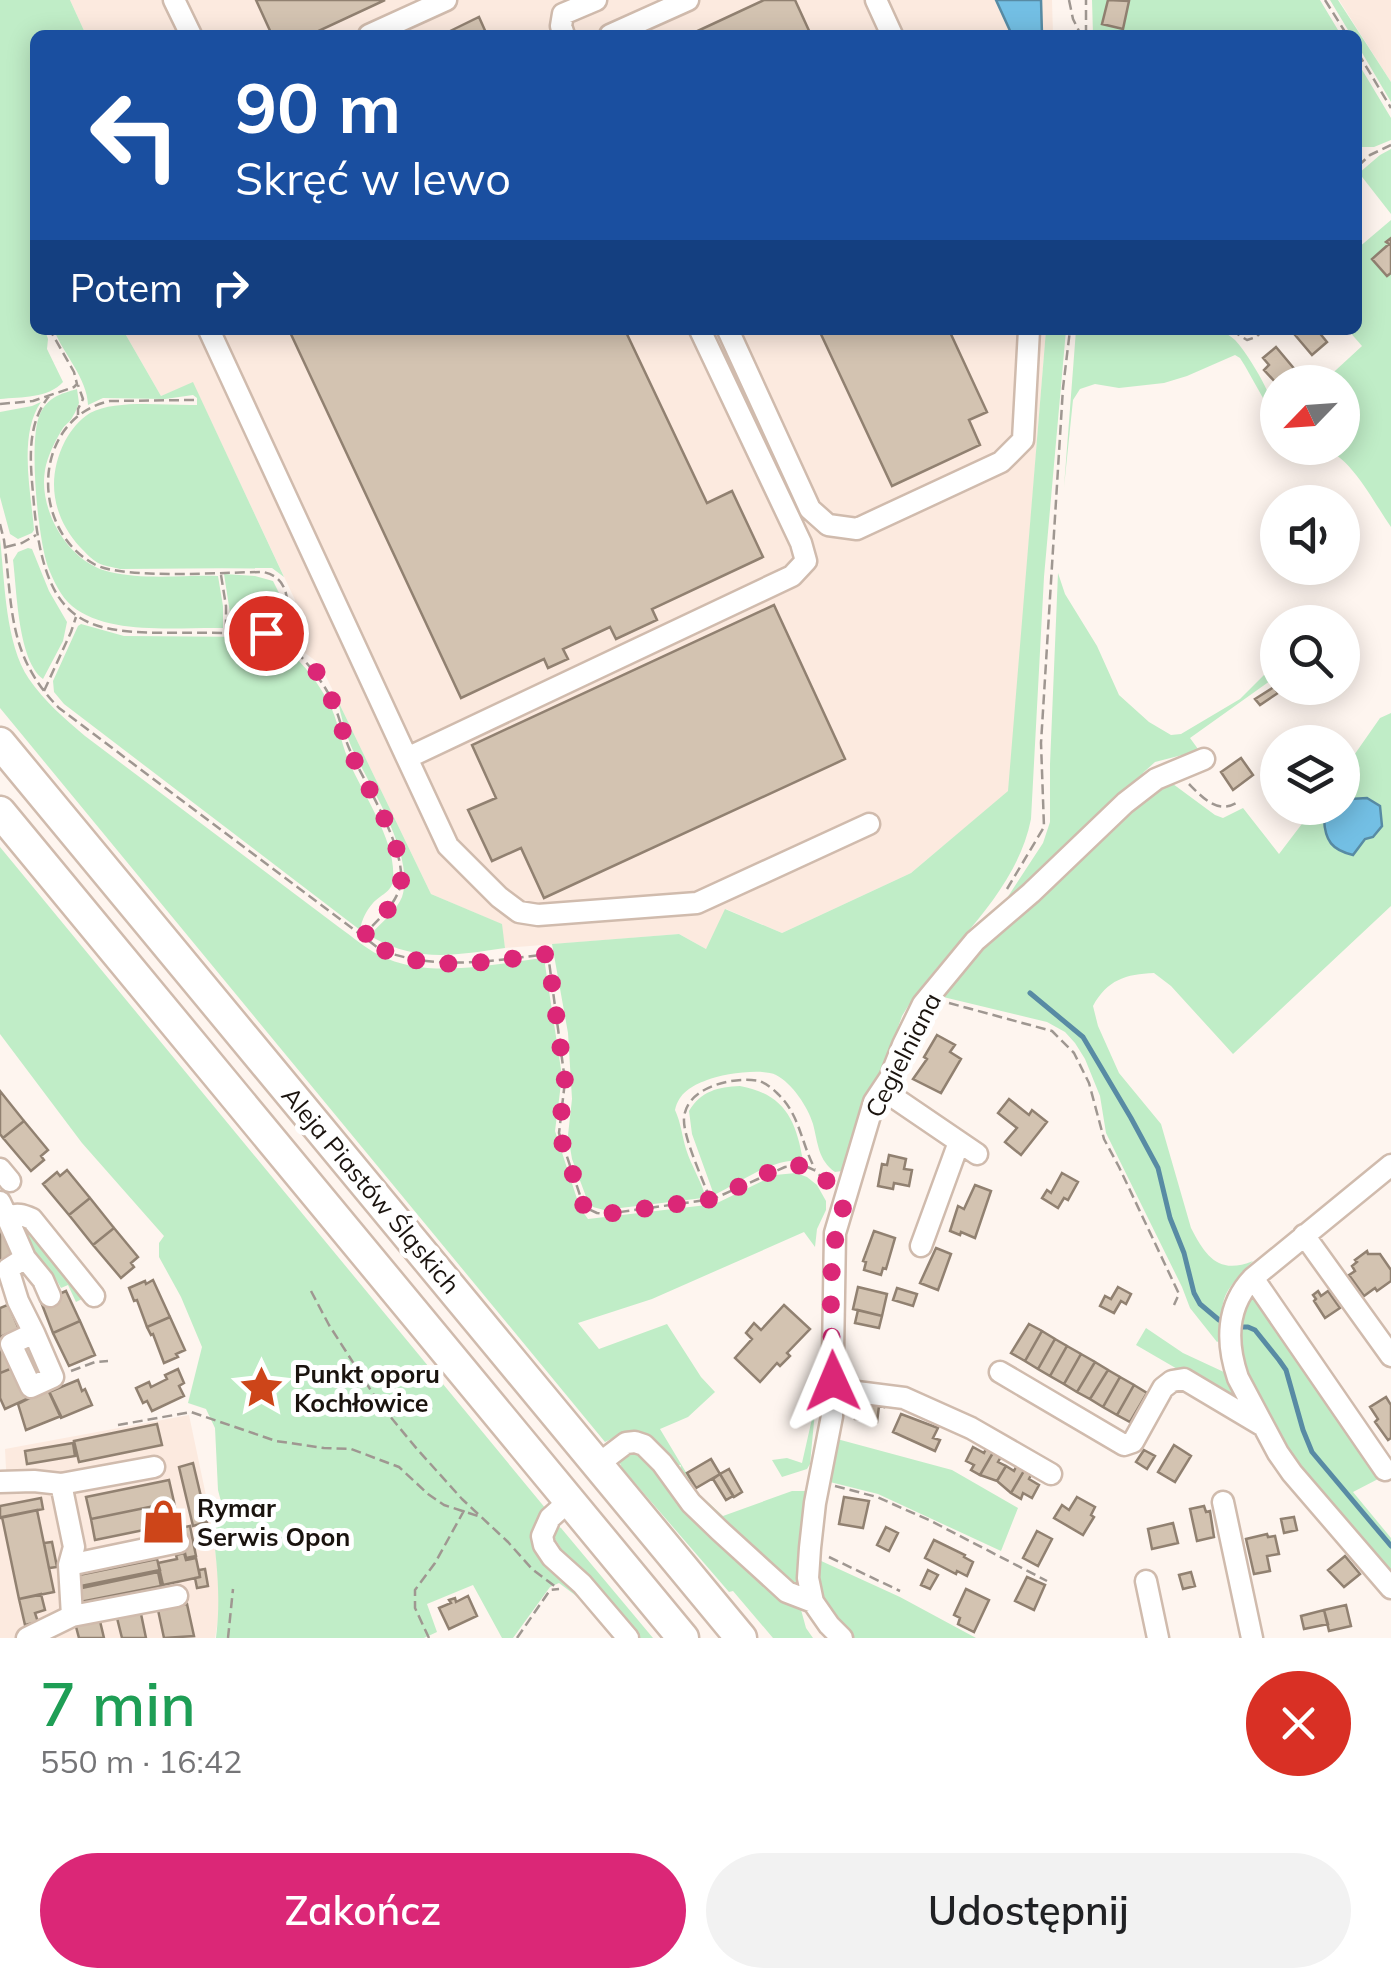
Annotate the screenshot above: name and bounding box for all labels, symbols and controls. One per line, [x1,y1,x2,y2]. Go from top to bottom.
text: 90 m [235,63,401,151]
icon: left [70,70,200,200]
text: Skręć w lewo [235,150,511,206]
icon: right [203,260,258,315]
text: Potem [70,264,183,312]
north arrow [1260,365,1360,465]
map controls [1260,365,1360,825]
button: sound [1260,485,1360,585]
pin [224,591,309,676]
button: search [1260,605,1360,705]
icon: arrive [239,606,294,661]
button: layers [1260,725,1360,825]
street label: Cegielniana [858,987,947,1122]
street label: Aleja Piastów Śląskich [276,1080,467,1299]
position arrow [781,1329,885,1433]
place label: Punkt oporu Kochłowice [294,1358,440,1418]
place icon: Punkt oporu Kochłowice [237,1364,285,1412]
place label: Rymar Serwis Opon [197,1492,350,1552]
shop icon: Rymar Serwis Opon [140,1498,188,1546]
text: 7 min [40,1666,196,1741]
button: close [1246,1671,1351,1776]
text: 550 m · 16:42 [40,1741,242,1781]
button: Zakończ [40,1853,686,1968]
button: Udostępnij [706,1853,1351,1968]

